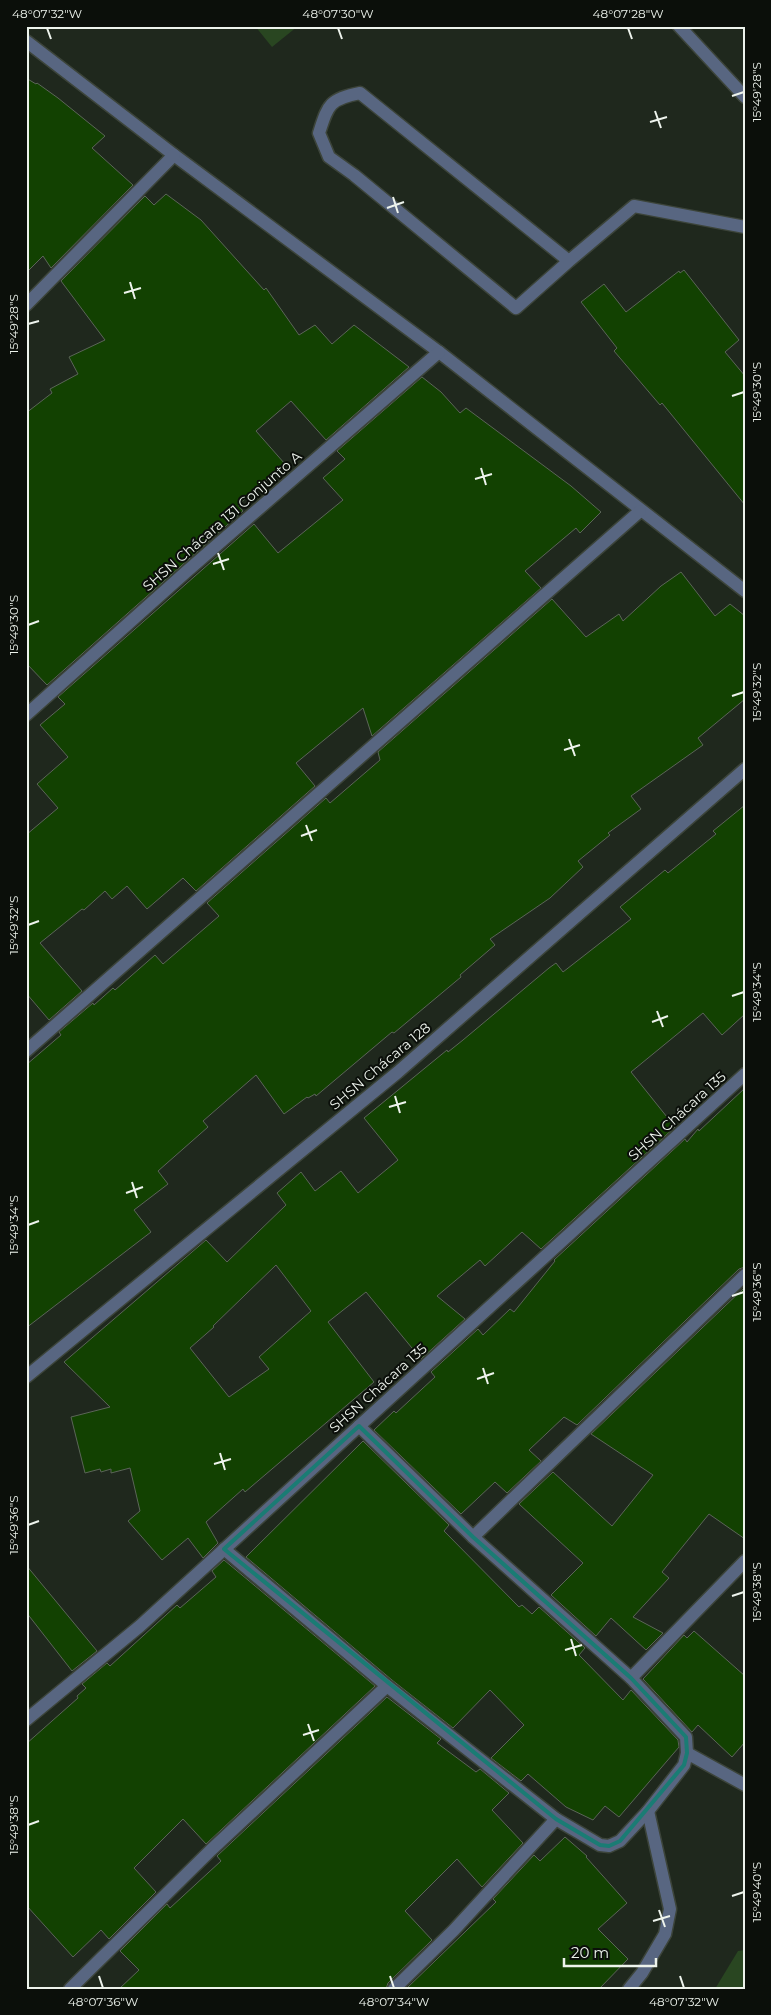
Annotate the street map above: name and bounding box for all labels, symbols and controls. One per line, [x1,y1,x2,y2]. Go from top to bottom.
text: 48°07'32"W [12,6,82,21]
text: 48°07'30"W [302,6,374,21]
text: 48°07'28"W [592,6,664,21]
text: 15°49'28"S [749,62,764,122]
text: 15°49'28"S [6,294,21,354]
text: 15°49'30"S [749,362,764,422]
street label: SHSN Chácara 131 Conjunto A [139,446,306,595]
text: 15°49'30"S [6,595,21,655]
text: 15°49'32"S [749,663,764,721]
text: 15°49'32"S [6,896,21,954]
text: 15°49'34"S [749,962,764,1022]
street label: SHSN Chácara 128 [326,1018,434,1114]
street label: SHSN Chácara 135 [624,1067,730,1165]
text: 15°49'34"S [6,1195,21,1255]
text: 15°49'36"S [749,1262,764,1322]
street label: SHSN Chácara 135 [325,1339,431,1437]
text: 15°49'36"S [6,1495,21,1555]
text: 15°49'38"S [749,1562,764,1622]
text: 15°49'38"S [6,1795,21,1855]
text: 15°49'40"S [749,1862,764,1922]
scale bar [564,1935,656,1967]
text: 20 m [571,1943,609,1962]
text: 48°07'36"W [68,1994,138,2009]
text: 48°07'34"W [359,1994,429,2009]
text: 48°07'32"W [649,1994,719,2009]

